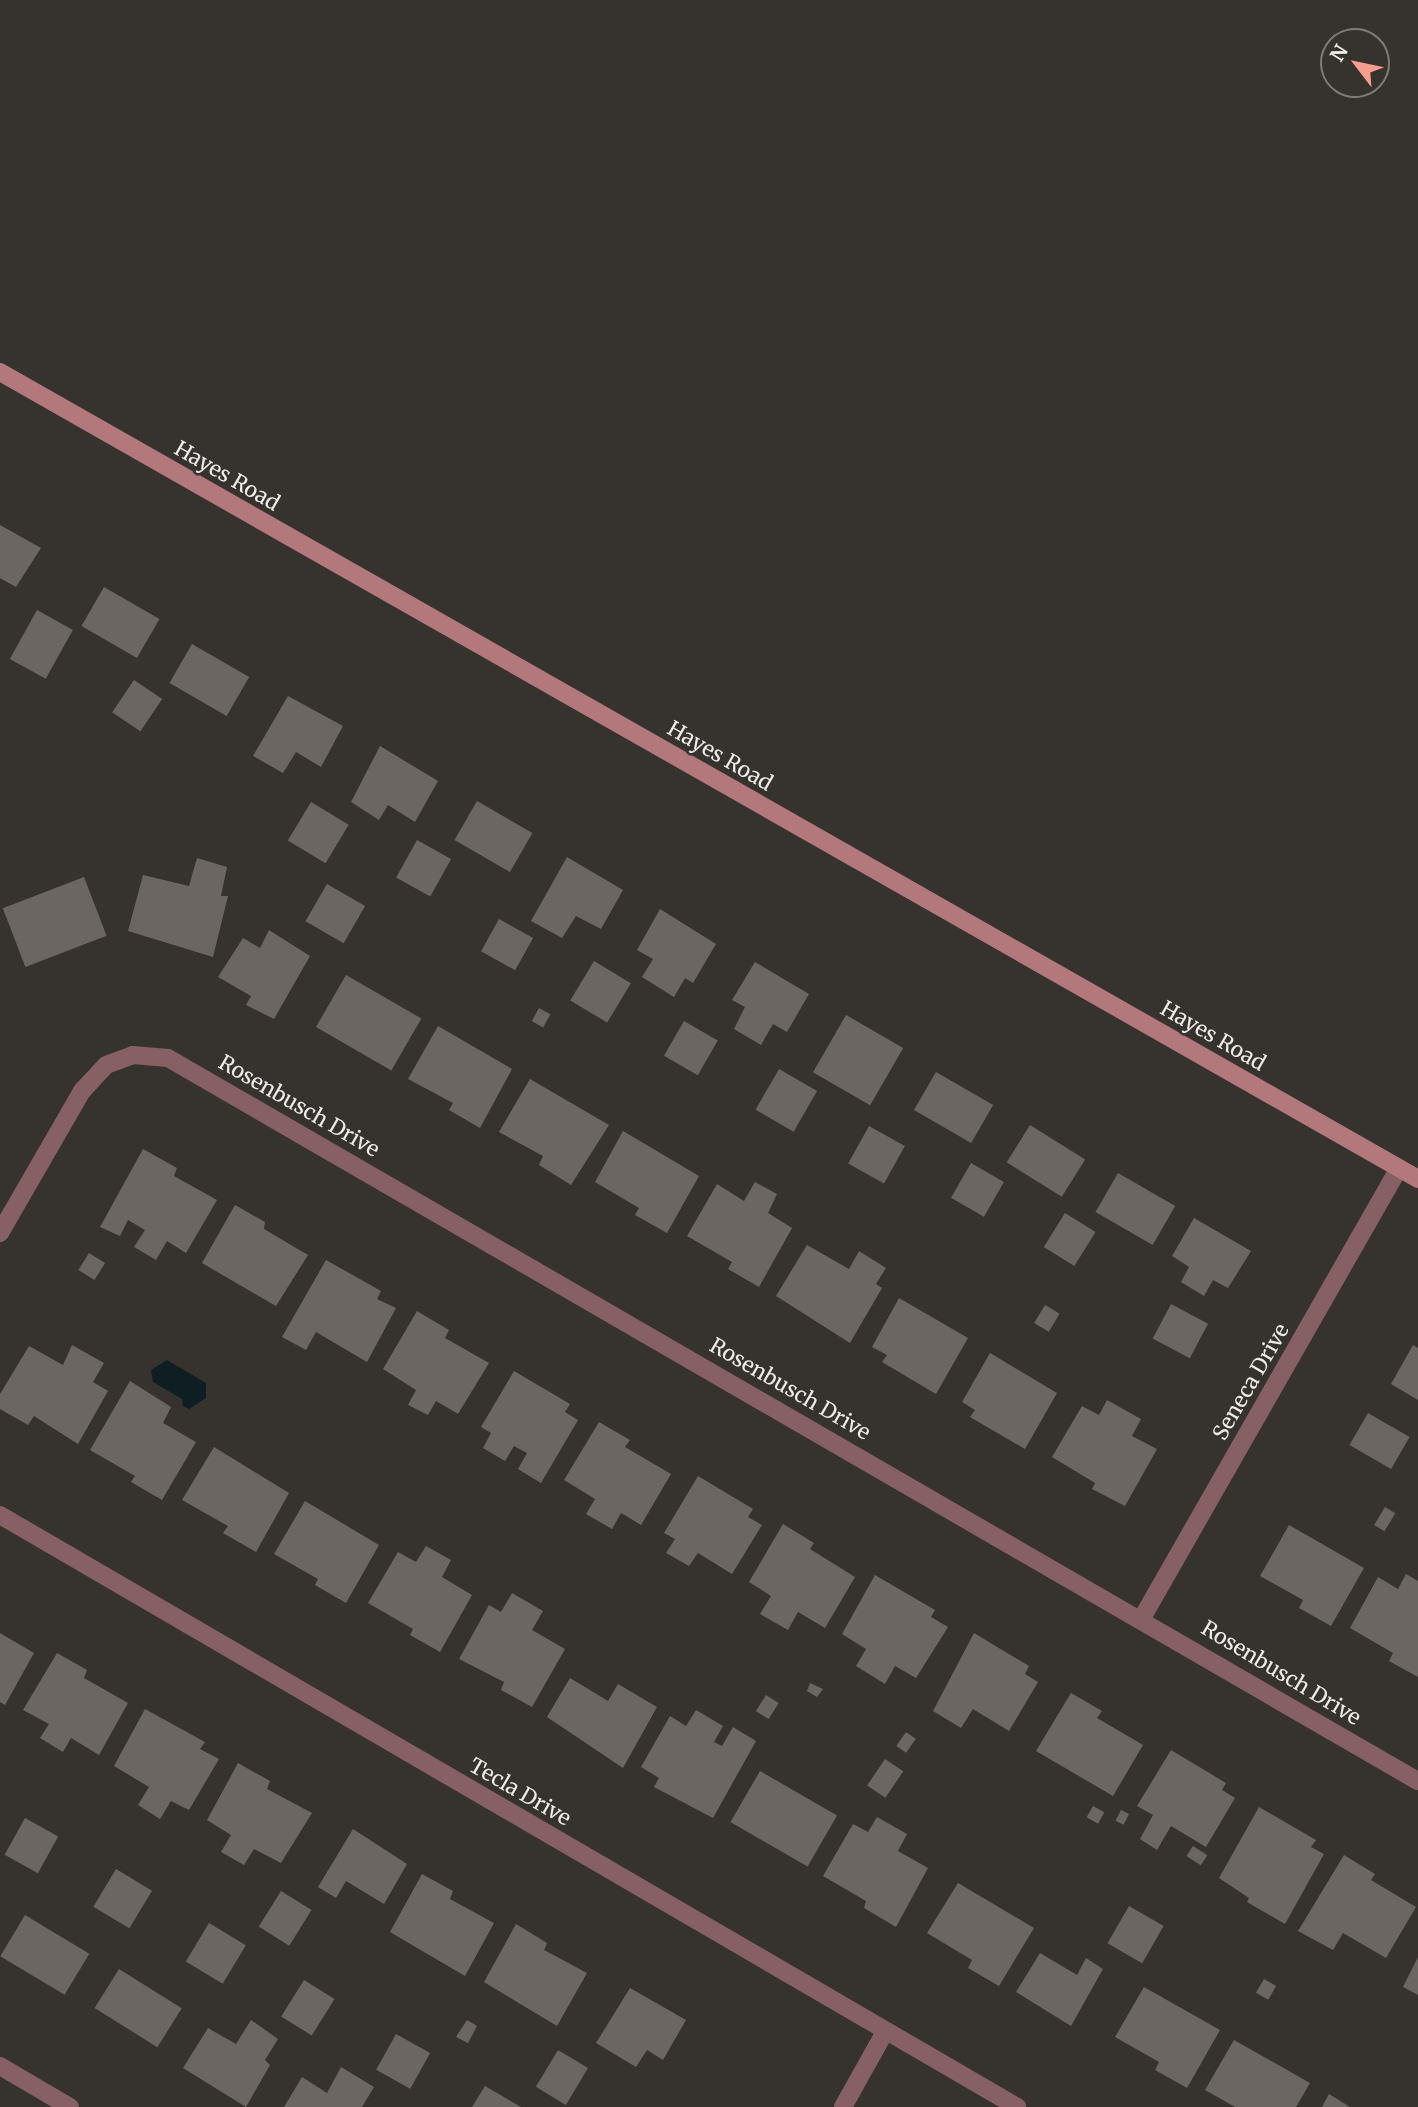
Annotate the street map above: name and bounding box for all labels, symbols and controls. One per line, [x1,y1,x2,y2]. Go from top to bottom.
north arrow [1320,28,1390,98]
text: N [1325,40,1353,66]
street label: Hayes Road [170,436,284,516]
street label: Hayes Road [663,716,777,796]
street label: Hayes Road [1156,996,1270,1076]
street label: Rosenbusch Drive [214,1050,384,1162]
street label: Seneca Drive [1208,1319,1294,1445]
street label: Rosenbusch Drive [705,1333,875,1445]
street label: Rosenbusch Drive [1197,1615,1365,1731]
street label: Tecla Drive [465,1753,575,1831]

